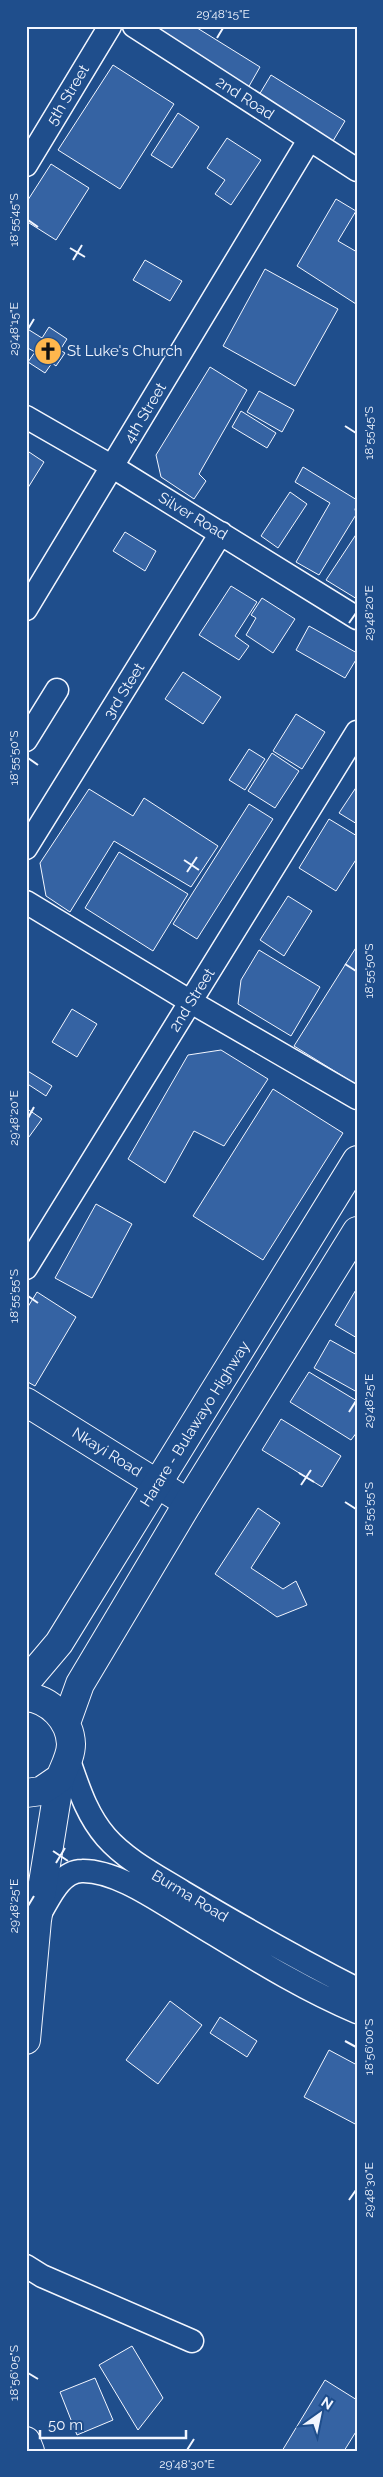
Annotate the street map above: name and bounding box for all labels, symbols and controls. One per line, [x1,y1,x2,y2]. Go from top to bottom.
text: 29°48'15"E [196,7,250,21]
street label: 5th Street [43,61,93,129]
street label: 2nd Road [213,73,277,123]
text: 18°55'45"S [7,193,21,247]
text: 29°48'15"E [7,302,21,356]
church icon: St Luke's Church [33,336,63,366]
place label: St Luke's Church [67,342,182,360]
street label: 4th Street [120,379,170,447]
text: 18°55'45"S [362,406,376,460]
street label: Silver Road [155,488,231,544]
text: 29°48'20"E [362,585,376,641]
street label: 3rd Steet [100,660,148,722]
text: 18°55'50"S [7,730,21,786]
text: 18°55'50"S [362,943,376,999]
street label: 2nd Street [165,965,219,1035]
text: 29°48'20"E [7,1090,21,1146]
text: 18°55'55"S [7,1269,21,1323]
street label: Harare - Bulawayo Highway [136,1338,254,1510]
text: 29°48'25"E [362,1374,376,1428]
street label: Nkayi Road [69,1424,145,1480]
text: 18°55'55"S [362,1482,376,1536]
street label: Burma Road [149,1866,231,1926]
text: 29°48'25"E [7,1879,21,1933]
text: 18°56'00"S [362,2019,376,2075]
text: 29°48'30"E [362,2162,376,2218]
text: 18°56'05"S [7,2345,21,2401]
north arrow [296,2390,346,2440]
text: N [318,2393,336,2413]
scale bar [40,2407,186,2439]
text: 50 m [48,2416,83,2434]
text: 29°48'30"E [159,2457,215,2471]

